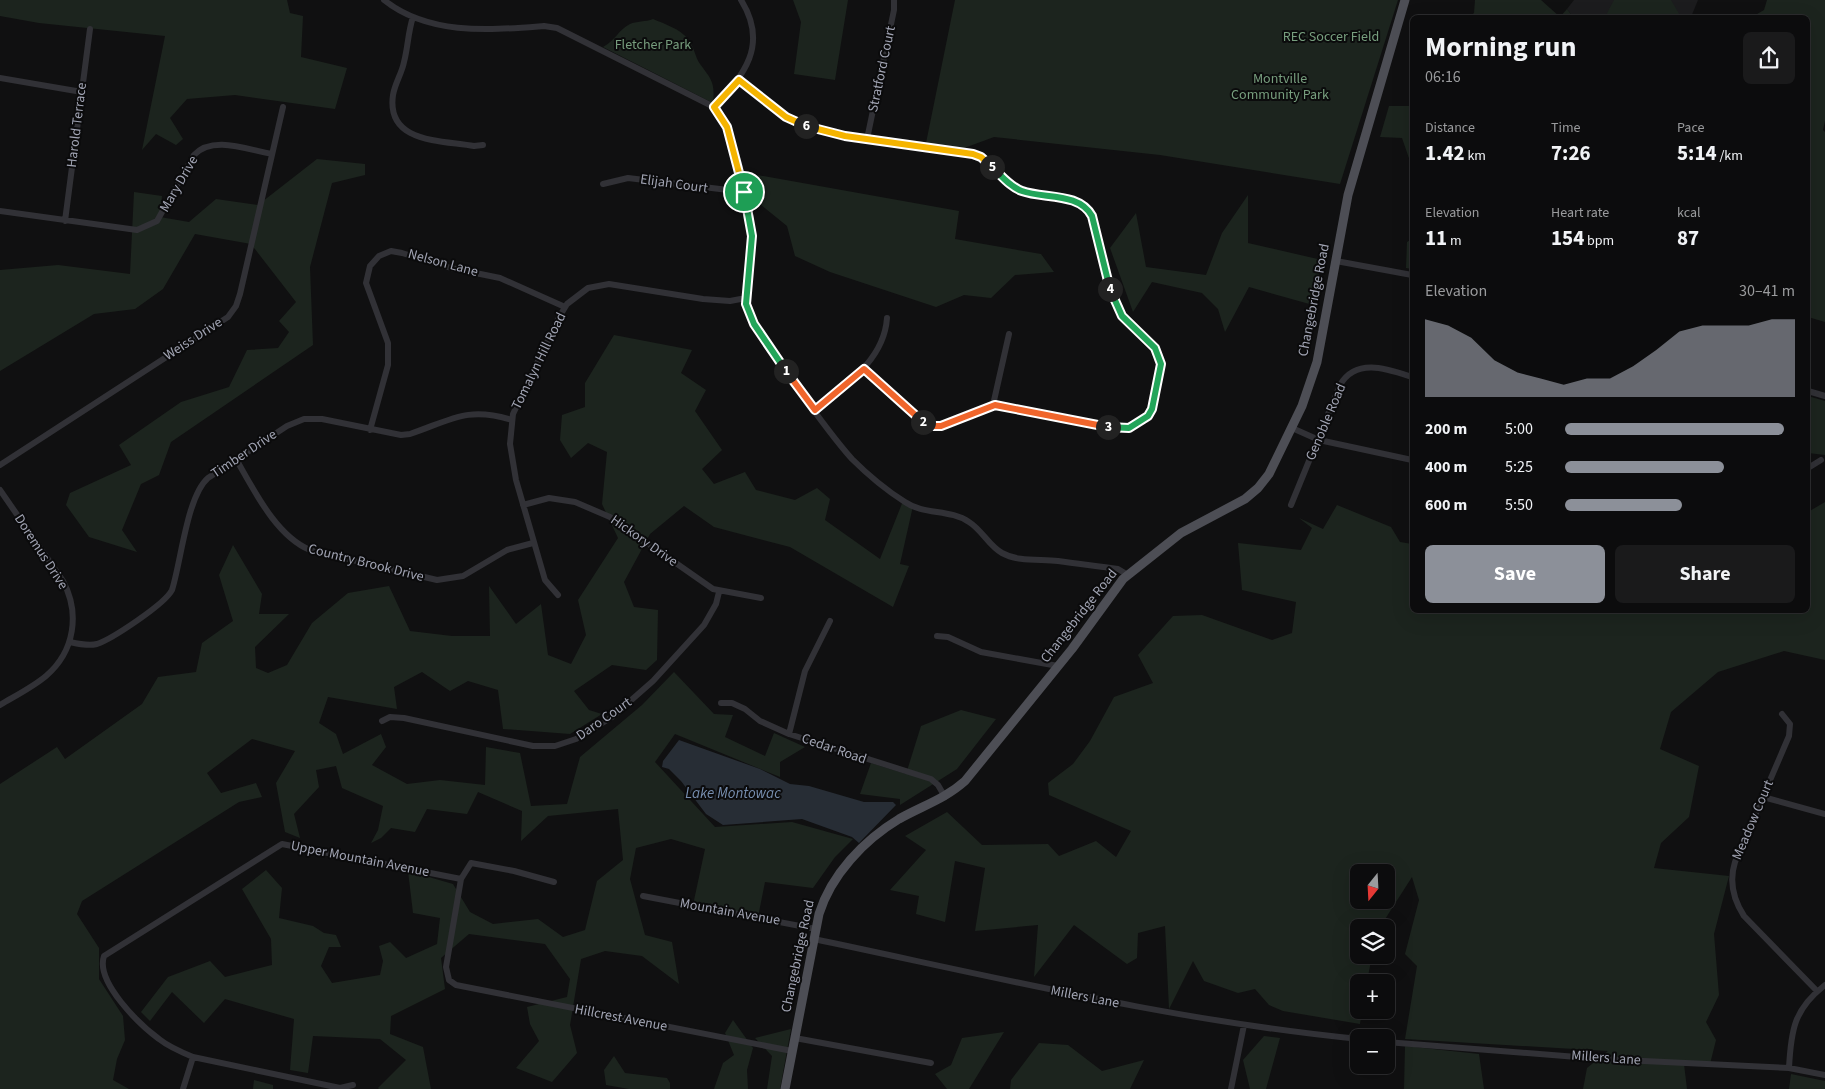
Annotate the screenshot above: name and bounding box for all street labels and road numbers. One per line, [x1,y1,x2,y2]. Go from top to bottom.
street label: Stratford Court [863,24,901,114]
street label: Harold Terrace [62,81,92,169]
street label: Mary Drive [155,152,203,216]
street label: Elijah Court [639,169,709,199]
street label: Changebridge Road [1293,242,1335,358]
street label: Nelson Lane [406,244,480,282]
street label: Tomalyn Hill Road [507,309,571,413]
street label: Weiss Drive [160,313,226,365]
street label: Genoble Road [1301,380,1351,464]
street label: Timber Drive [207,425,281,483]
street label: Doremus Drive [9,510,73,594]
street label: Hickory Drive [606,510,682,572]
street label: Country Brook Drive [306,539,426,587]
street label: Changebridge Road [1036,565,1122,667]
street label: Daro Court [572,692,636,745]
street label: Cedar Road [799,729,869,769]
street label: Meadow Court [1727,777,1779,863]
street label: Upper Mountain Avenue [289,836,431,882]
street label: Mountain Avenue [678,893,782,931]
street label: Changebridge Road [776,898,820,1014]
street label: Millers Lane [1049,981,1121,1013]
street label: Hillcrest Avenue [573,999,669,1037]
street label: Millers Lane [1571,1046,1641,1070]

